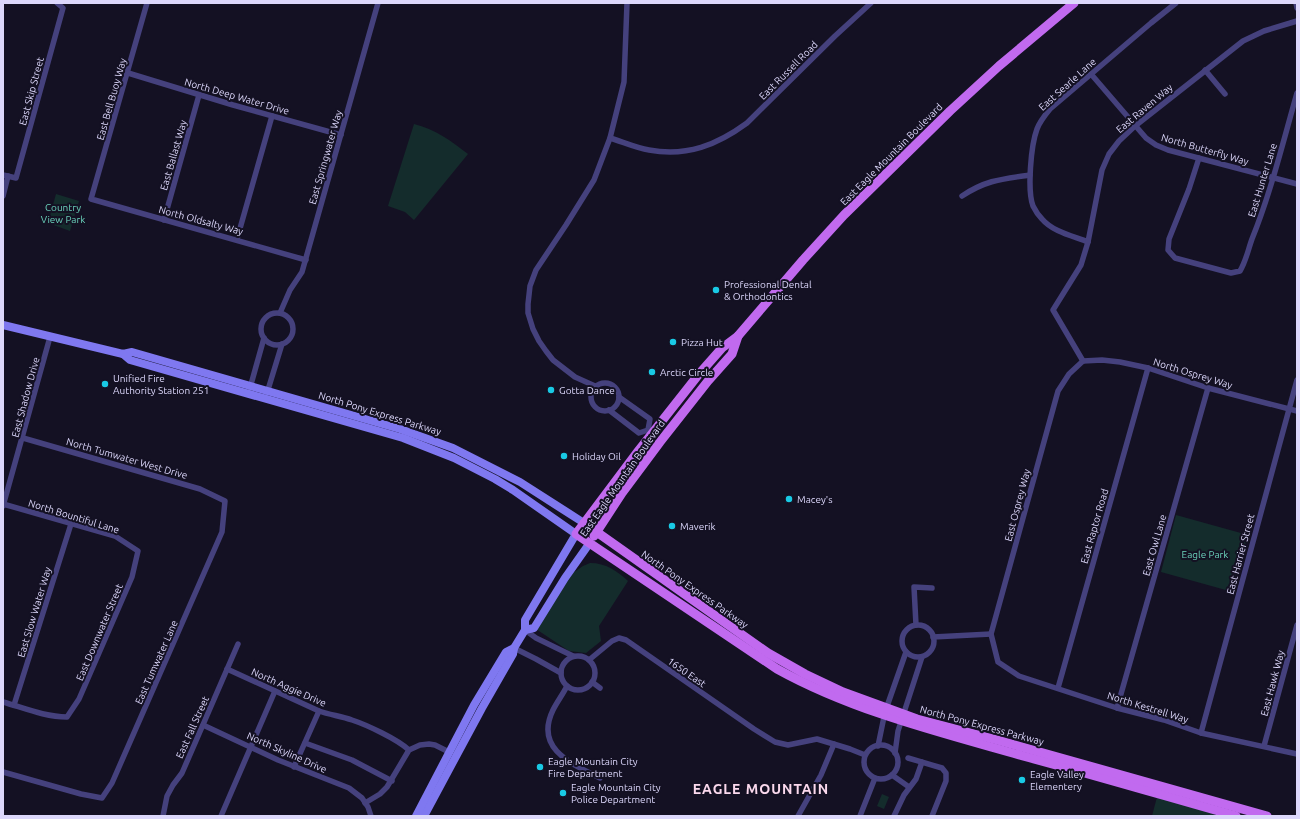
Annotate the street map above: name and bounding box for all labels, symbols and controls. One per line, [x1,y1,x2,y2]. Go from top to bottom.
street label: East Russell Road [757,39,820,102]
street label: East Skip Street [17,56,46,126]
street label: East Searle Lane [1037,56,1098,113]
street label: East Bell Buoy Way [95,57,128,141]
street label: North Deep Water Drive [183,76,290,117]
street label: East Raven Way [1114,82,1175,135]
street label: East Eagle Mountain Boulevard [838,101,945,208]
street label: East Springwater Way [307,109,344,206]
street label: East Ballast Way [158,118,189,192]
street label: North Butterfly Way [1160,132,1250,167]
street label: East Hunter Lane [1246,142,1279,218]
park label: Country View Park [41,202,85,225]
street label: North Oldsalty Way [157,204,245,237]
place label: Professional Dental & Orthodontics [724,279,812,302]
marker: Professional Dental & Orthodontics [711,285,721,295]
marker: Pizza Hut [668,337,678,347]
place label: Pizza Hut [681,337,723,348]
street label: East Shadow Drive [9,356,42,439]
street label: North Osprey Way [1152,356,1234,391]
marker: Arctic Circle [647,367,657,377]
place label: Arctic Circle [660,367,713,378]
place label: Unified Fire Authority Station 251 [113,373,209,396]
marker: Unified Fire Authority Station 251 [100,379,110,389]
marker: Gotta Dance [546,385,556,395]
place label: Gotta Dance [559,385,615,396]
street label: North Pony Express Parkway [317,390,443,437]
street label: East Eagle Mountain Boulevard [578,418,667,539]
street label: North Tumwater West Drive [65,436,189,481]
marker: Holiday Oil [559,451,569,461]
place label: Holiday Oil [572,451,621,462]
street label: East Osprey Way [1003,467,1033,543]
street label: East Raptor Road [1079,487,1110,565]
marker: Macey's [784,494,794,504]
place label: Macey's [797,494,833,505]
street label: North Bountiful Lane [27,497,121,536]
street label: East Owl Lane [1140,513,1168,577]
street label: East Harrier Street [1224,513,1257,596]
marker: Maverik [667,521,677,531]
place label: Maverik [680,521,715,532]
street label: North Pony Express Parkway [639,548,750,631]
park label: Eagle Park [1182,549,1228,560]
street label: East Slow Water Way [16,566,53,659]
street label: East Downwater Street [74,582,125,682]
street label: East Tumwater Lane [133,618,180,706]
street label: East Hawk Way [1258,649,1287,717]
street label: 1650 East [666,655,708,690]
street label: North Aggie Drive [250,666,328,709]
street label: North Kestrell Way [1106,690,1190,725]
street label: East Fall Street [174,694,211,760]
street label: North Pony Express Parkway [919,704,1045,747]
street label: North Skyline Drive [245,730,328,775]
place label: Eagle Mountain City Fire Department [548,756,638,779]
marker: Eagle Mountain City Fire Department [535,762,545,772]
place label: Eagle Valley Elementery [1030,769,1084,792]
marker: Eagle Valley Elementery [1017,775,1027,785]
district label: EAGLE MOUNTAIN [693,781,829,797]
place label: Eagle Mountain City Police Department [571,782,661,805]
marker: Eagle Mountain City Police Department [558,788,568,798]

